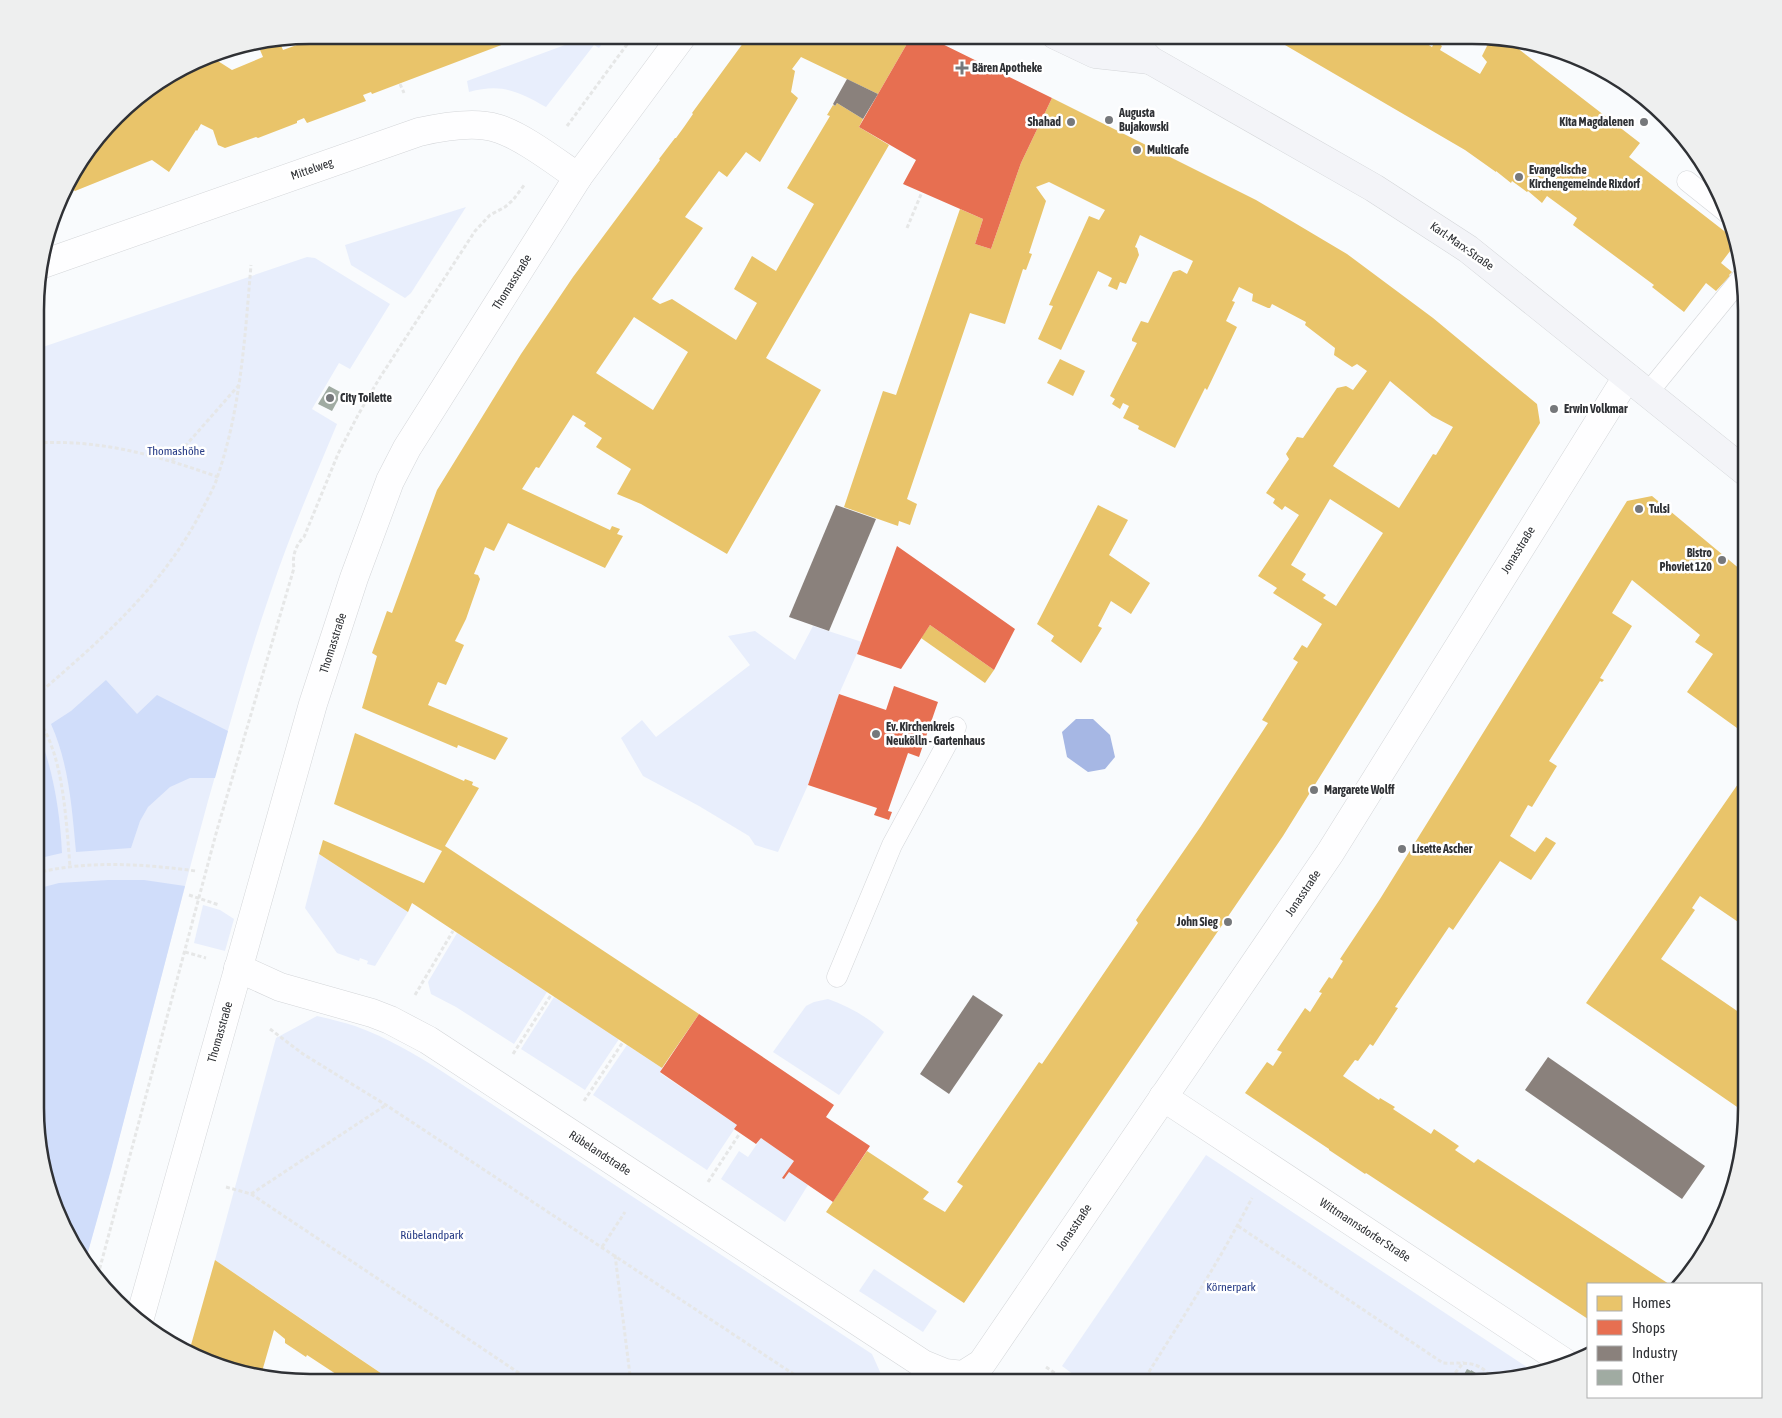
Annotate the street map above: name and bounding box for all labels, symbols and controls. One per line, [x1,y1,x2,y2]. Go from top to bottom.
place label: Bären Apotheke [972,61,1043,75]
marker: Bären Apotheke [956,62,968,74]
place label: Augusta Bujakowski [1118,106,1169,134]
marker: Augusta Bujakowski [1103,114,1115,126]
place label: Shahad [1027,115,1061,129]
place label: Kita Magdalenen [1559,115,1634,129]
marker: Shahad [1065,116,1077,128]
marker: Kita Magdalenen [1638,116,1650,128]
place label: Multicafe [1147,143,1190,157]
marker: Multicafe [1131,144,1143,156]
street label: Mittelweg [289,155,336,183]
place label: Evangelische Kirchengemeinde Rixdorf [1529,163,1641,191]
marker: Evangelische Kirchengemeinde Rixdorf [1513,171,1525,183]
street label: Karl-Marx-Straße [1428,219,1496,273]
street label: Thomasstraße [489,252,535,312]
place label: City Toilette [340,391,392,405]
marker: City Toilette [324,392,336,404]
place label: Erwin Volkmar [1564,402,1628,416]
marker: Erwin Volkmar [1548,403,1560,415]
park label: Thomashöhe [147,444,205,458]
place label: Tulsi [1649,502,1670,516]
marker: Tulsi [1633,503,1645,515]
street label: Jonasstraße [1498,524,1538,576]
place label: Bistro Phoviet 120 [1660,546,1712,574]
marker: Bistro Phoviet 120 [1716,554,1728,566]
street label: Thomasstraße [317,611,349,675]
place label: Ev. Kirchenkreis Neukölln - Gartenhaus [886,720,986,748]
marker: Ev. Kirchenkreis Neukölln - Gartenhaus [870,728,882,740]
place label: Margarete Wolff [1324,783,1395,797]
marker: Margarete Wolff [1308,784,1320,796]
place label: Lisette Ascher [1412,842,1473,856]
marker: Lisette Ascher [1396,843,1408,855]
street label: Jonasstraße [1282,867,1324,919]
place label: John Sieg [1176,915,1219,929]
marker: John Sieg [1222,916,1234,928]
street label: Thomasstraße [205,1000,235,1064]
street label: Rübelandstraße [566,1128,634,1178]
street label: Wittmannsdorfer Straße [1317,1195,1413,1265]
street label: Jonasstraße [1053,1201,1095,1253]
park label: Rübelandpark [400,1228,464,1242]
park label: Körnerpark [1206,1280,1257,1294]
legend [1587,1283,1762,1398]
text: Homes [1632,1294,1671,1311]
text: Shops [1632,1319,1665,1336]
text: Industry [1632,1344,1678,1361]
text: Other [1632,1369,1664,1386]

